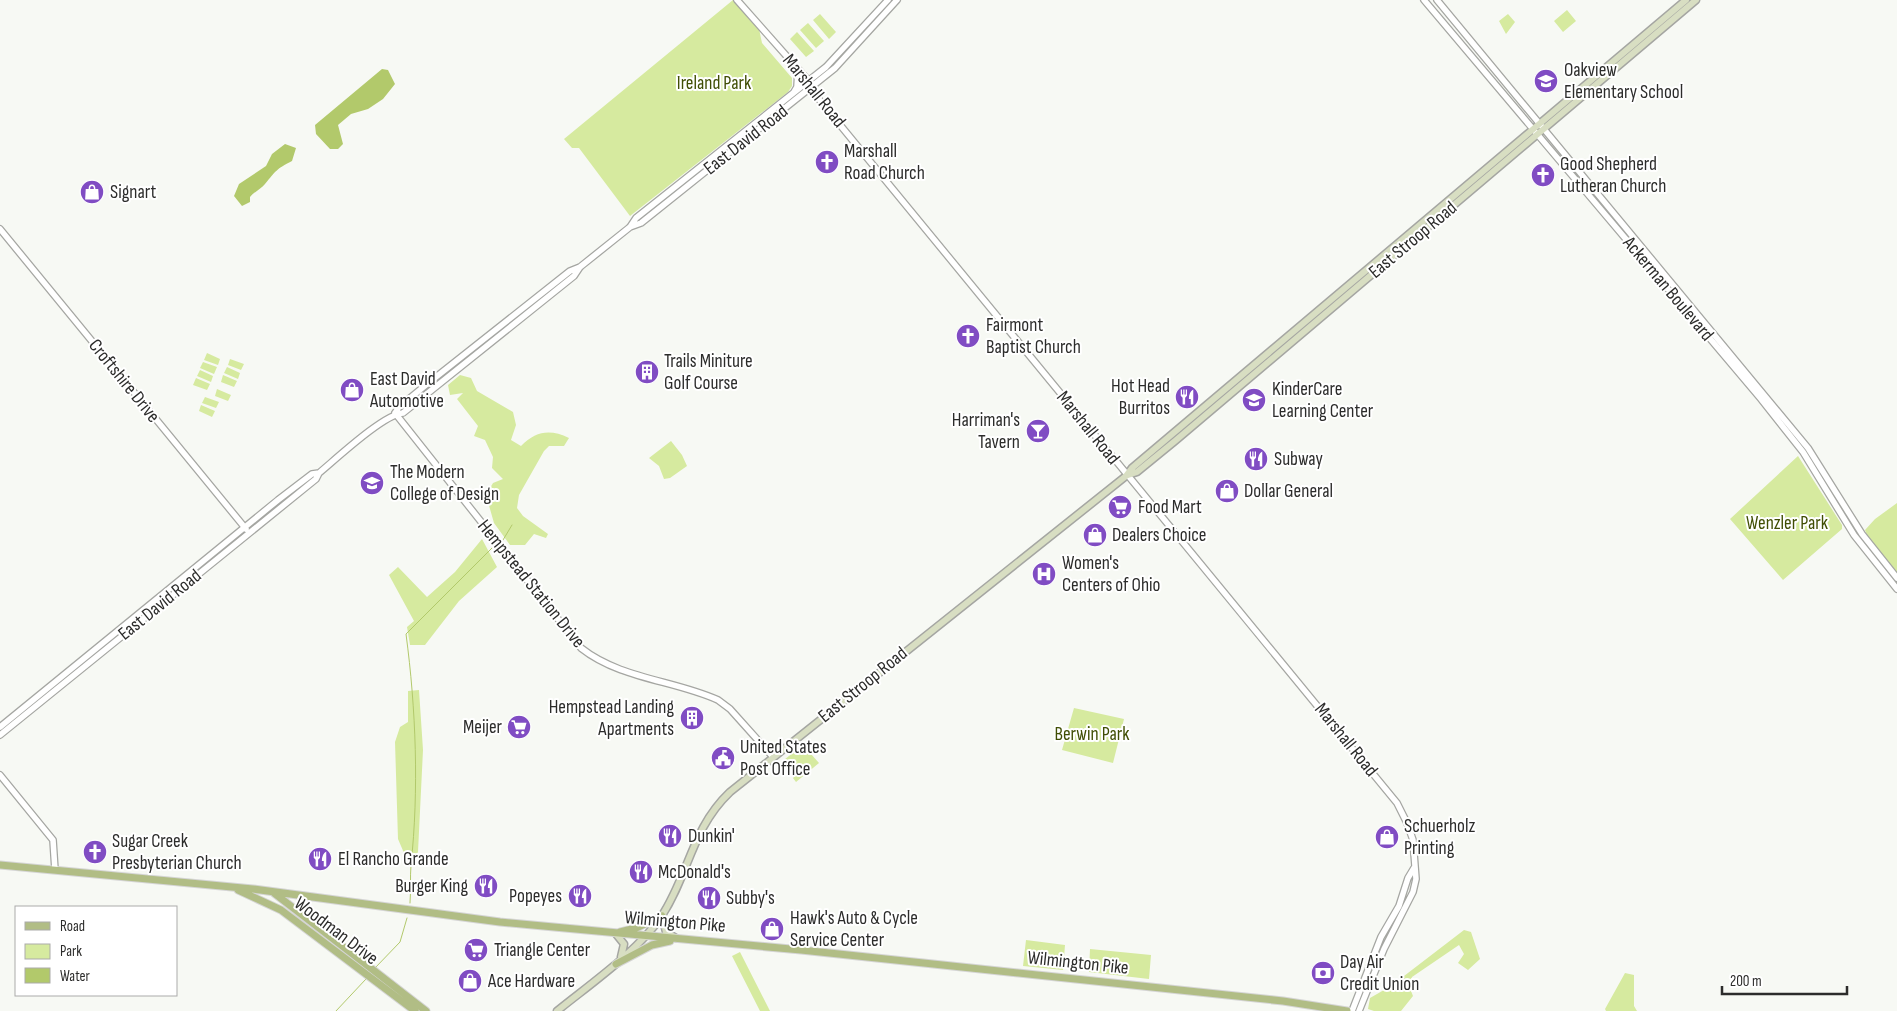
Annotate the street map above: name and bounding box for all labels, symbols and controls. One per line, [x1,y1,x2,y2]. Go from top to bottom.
street label: Marshall Road [777,50,851,132]
place label: Oakview Elementary School [1564,59,1683,104]
school or university icon: Oakview Elementary School [1533,68,1559,94]
park label: Ireland Park [677,72,752,95]
street label: East David Road [699,100,793,180]
place label: Marshall Road Church [844,140,925,185]
church icon: Marshall Road Church [814,149,840,175]
place label: Good Shepherd Lutheran Church [1560,153,1666,198]
church icon: Good Shepherd Lutheran Church [1530,162,1556,188]
shop icon: Signart [79,179,105,205]
place label: Signart [110,181,156,204]
street label: East Stroop Road [1364,197,1462,283]
street label: Ackerman Boulevard [1617,231,1718,346]
place label: Fairmont Baptist Church [986,314,1081,359]
church icon: Fairmont Baptist Church [955,323,981,349]
street label: Croftshire Drive [83,335,165,427]
place label: Trails Miniture Golf Course [664,350,753,395]
building icon: Trails Miniture Golf Course [634,359,660,385]
place label: East David Automotive [369,368,444,413]
place label: Hot Head Burritos [1111,375,1170,420]
shop icon: East David Automotive [339,377,365,403]
place label: KinderCare Learning Center [1272,378,1374,423]
restaurant icon: Hot Head Burritos [1174,384,1200,410]
street label: Marshall Road [1051,387,1125,469]
school or university icon: KinderCare Learning Center [1241,387,1267,413]
place label: Harriman's Tavern [952,409,1020,454]
bar icon: Harriman's Tavern [1025,418,1051,444]
restaurant icon: Subway [1243,446,1269,472]
place label: Subway [1274,448,1323,471]
place label: The Modern College of Design [390,461,499,506]
school or university icon: The Modern College of Design [359,470,385,496]
shop icon: Dollar General [1214,478,1240,504]
place label: Dollar General [1244,480,1333,503]
supermarket icon: Food Mart [1107,494,1133,520]
place label: Food Mart [1138,496,1202,519]
park label: Wenzler Park [1746,512,1829,535]
street label: Hempstead Station Drive [472,515,590,653]
shop icon: Dealers Choice [1082,522,1108,548]
place label: Dealers Choice [1112,524,1206,547]
place label: Women's Centers of Ohio [1062,552,1161,597]
hospital icon: Women's Centers of Ohio [1031,561,1057,587]
street label: East David Road [114,564,206,646]
street label: East Stroop Road [814,642,912,728]
place label: Hempstead Landing Apartments [549,696,674,741]
street label: Marshall Road [1309,699,1383,781]
building icon: Hempstead Landing Apartments [679,705,705,731]
supermarket icon: Meijer [506,714,532,740]
place label: Meijer [463,716,503,739]
park label: Berwin Park [1055,723,1130,746]
place label: United States Post Office [740,736,827,781]
public building icon: United States Post Office [710,745,736,771]
place label: Schuerholz Printing [1404,815,1475,860]
restaurant icon: Dunkin' [657,823,683,849]
shop icon: Schuerholz Printing [1374,824,1400,850]
place label: Dunkin' [688,825,735,848]
place label: Sugar Creek Presbyterian Church [112,830,242,875]
church icon: Sugar Creek Presbyterian Church [82,839,108,865]
restaurant icon: El Rancho Grande [307,846,333,872]
place label: El Rancho Grande [338,848,449,871]
restaurant icon: McDonald's [628,859,654,885]
place label: McDonald's [658,861,731,884]
restaurant icon: Burger King [473,873,499,899]
place label: Burger King [395,875,468,898]
restaurant icon: Popeyes [567,883,593,909]
place label: Popeyes [509,885,562,908]
restaurant icon: Subby's [696,885,722,911]
place label: Subby's [726,887,775,910]
street label: Woodman Drive [289,892,383,970]
legend [15,906,178,996]
street label: Wilmington Pike [623,906,727,938]
place label: Hawk's Auto & Cycle Service Center [790,907,918,952]
shop icon: Hawk's Auto & Cycle Service Center [759,916,785,942]
text: Road [60,917,85,936]
supermarket icon: Triangle Center [463,937,489,963]
place label: Triangle Center [494,939,591,962]
text: Park [60,942,82,961]
street label: Wilmington Pike [1026,946,1130,980]
place label: Day Air Credit Union [1340,951,1419,996]
bank icon: Day Air Credit Union [1310,960,1336,986]
scale bar [1722,964,1847,996]
text: Water [60,967,91,986]
shop icon: Ace Hardware [457,968,483,994]
place label: Ace Hardware [487,970,575,993]
text: 200 m [1730,972,1762,991]

